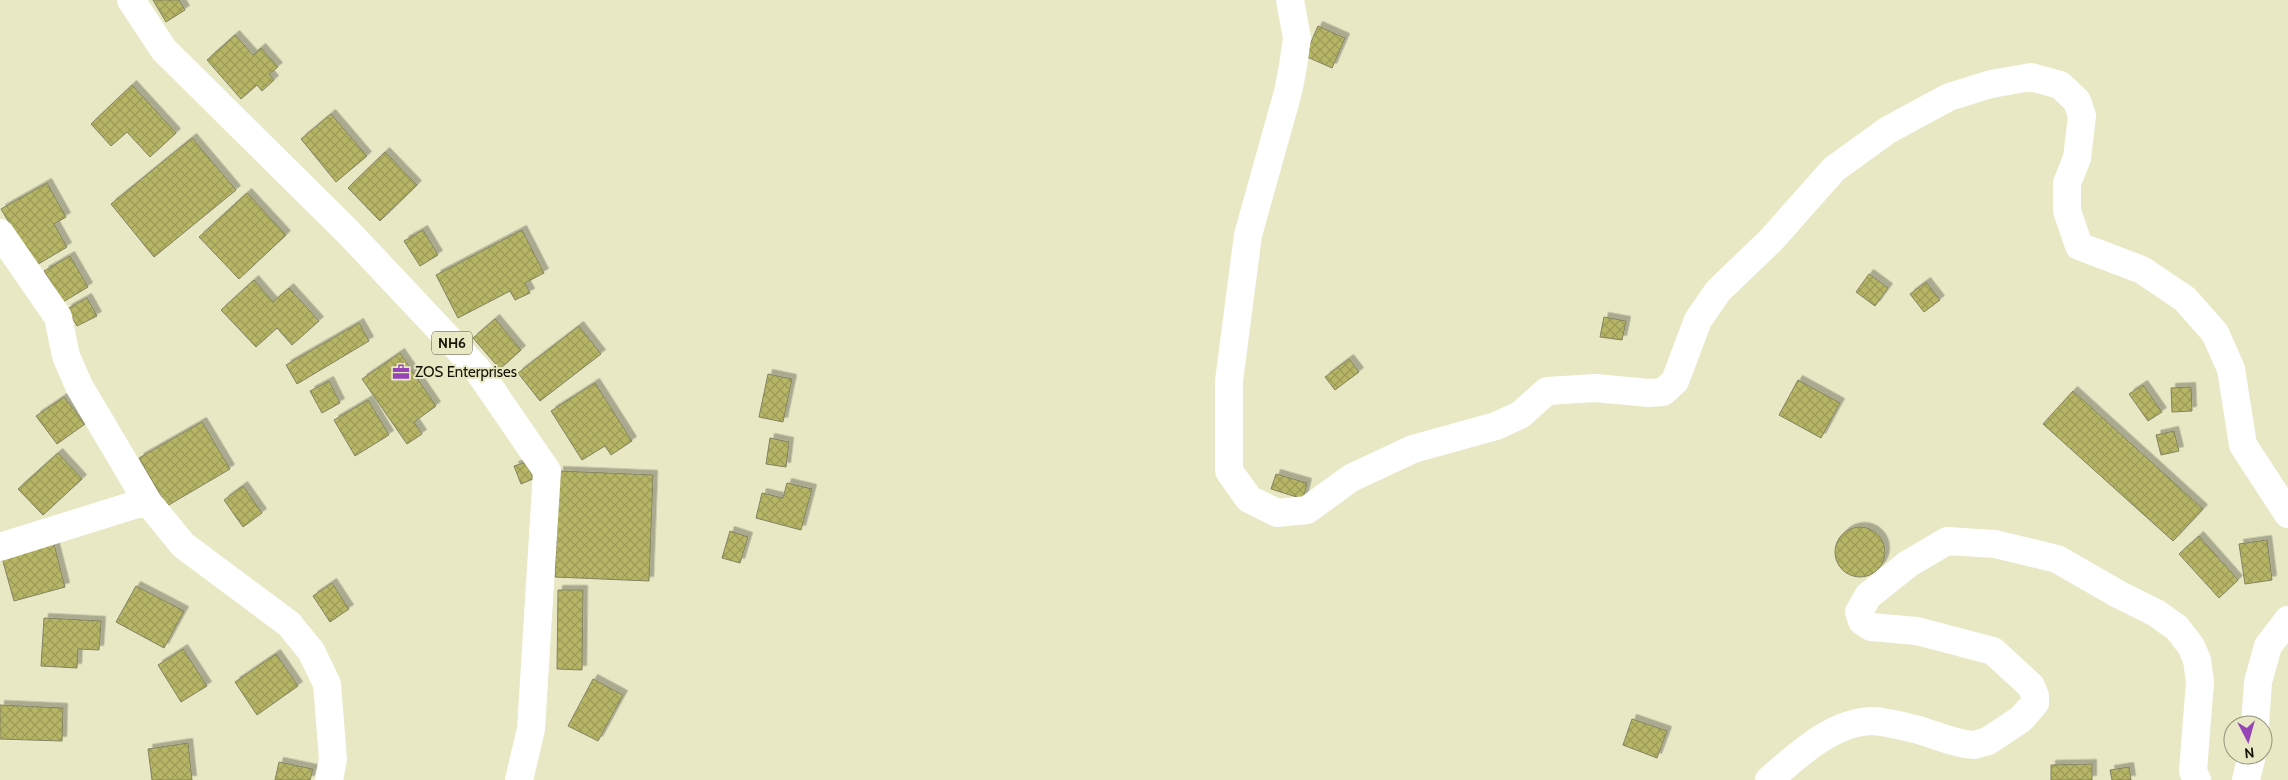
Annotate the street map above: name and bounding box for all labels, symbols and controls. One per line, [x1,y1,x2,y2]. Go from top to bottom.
road number: NH6 [432,332,472,354]
office icon: ZOS Enterprises [391,362,411,382]
place label: ZOS Enterprises [415,363,517,381]
north arrow [2223,715,2273,765]
text: N [2243,743,2255,762]

